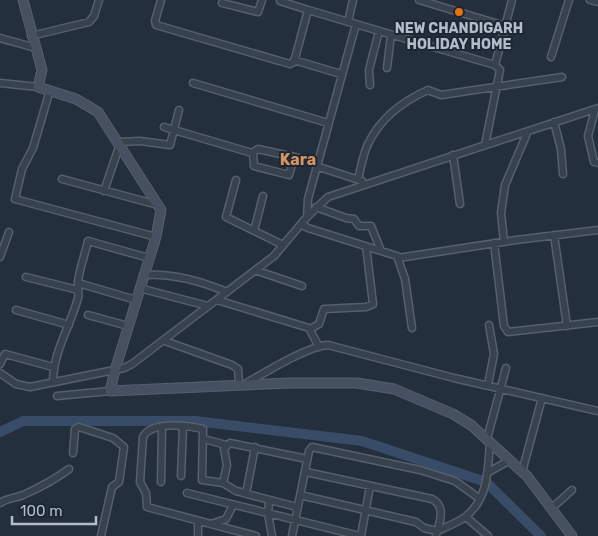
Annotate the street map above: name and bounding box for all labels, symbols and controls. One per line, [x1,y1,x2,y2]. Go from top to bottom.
marker: NEW CHANDIGARH HOLIDAY HOME [453,6,465,18]
place label: NEW CHANDIGARH HOLIDAY HOME [395,20,523,53]
district label: Kara [280,150,316,169]
scale bar [12,494,96,526]
text: 100 m [20,502,62,520]

